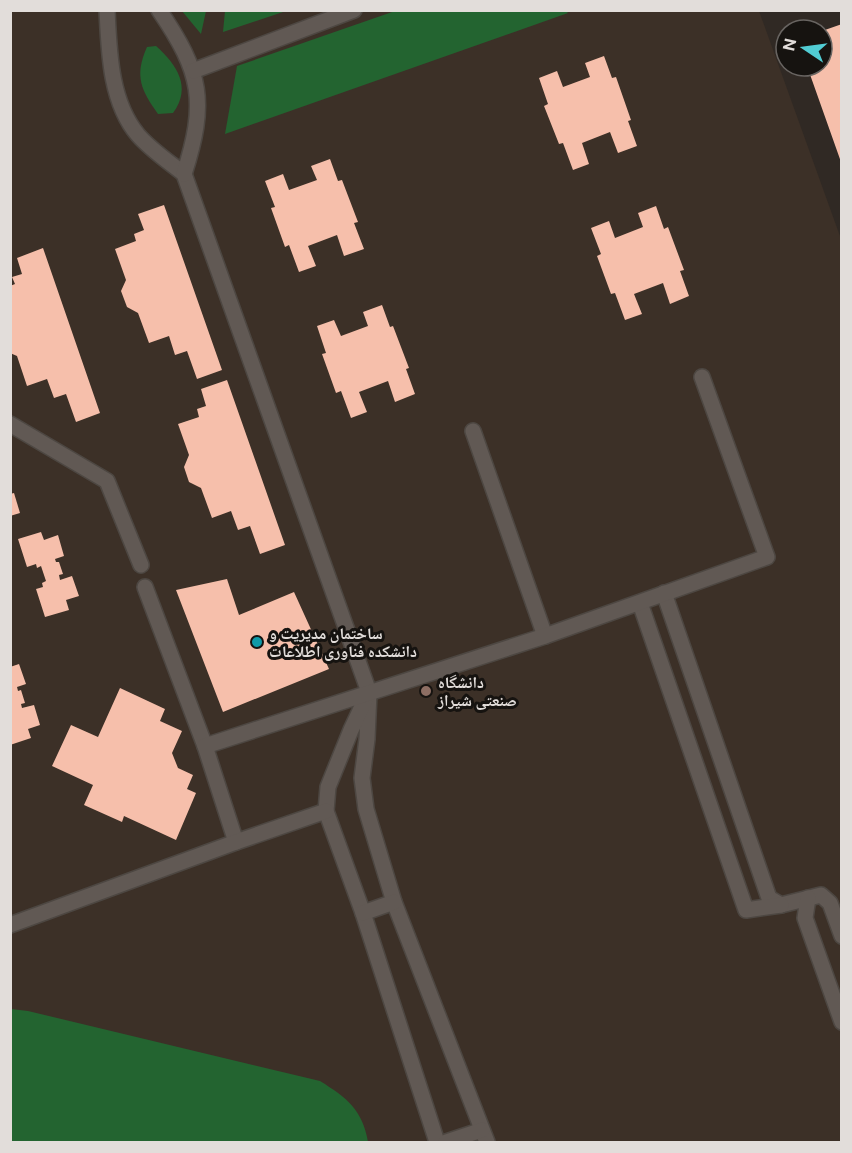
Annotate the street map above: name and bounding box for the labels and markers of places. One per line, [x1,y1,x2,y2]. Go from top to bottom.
place label: ساختمان مدیریت و دانشکده فناوری اطلاعات [269,624,417,661]
marker: ساختمان مدیریت و دانشکده فناوری اطلاعات [250,635,264,649]
place label: دانشگاه صنعتی شیراز [437,673,517,710]
marker: دانشگاه صنعتی شیراز [419,684,433,698]

